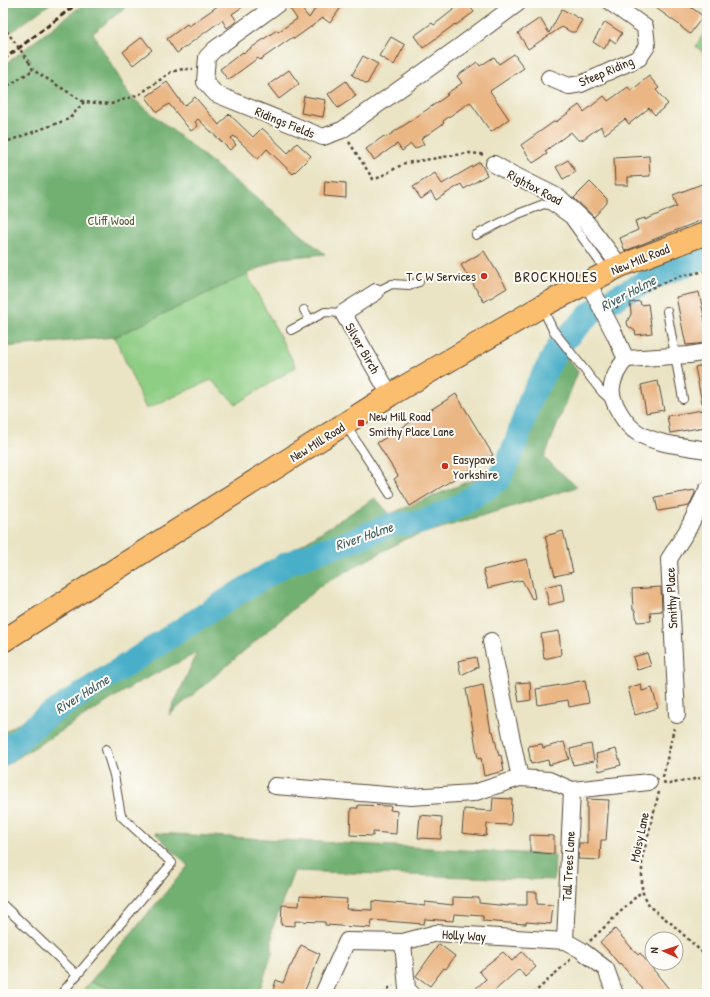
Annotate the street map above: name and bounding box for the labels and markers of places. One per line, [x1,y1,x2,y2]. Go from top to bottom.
place label: T C W Services [406,267,476,285]
marker: T C W Services [479,271,489,281]
place label: New Mill Road Smithy Place Lane [369,407,454,440]
marker: New Mill Road Smithy Place Lane [356,418,366,428]
place label: Easypave Yorkshire [453,450,498,483]
marker: Easypave Yorkshire [440,461,450,471]

